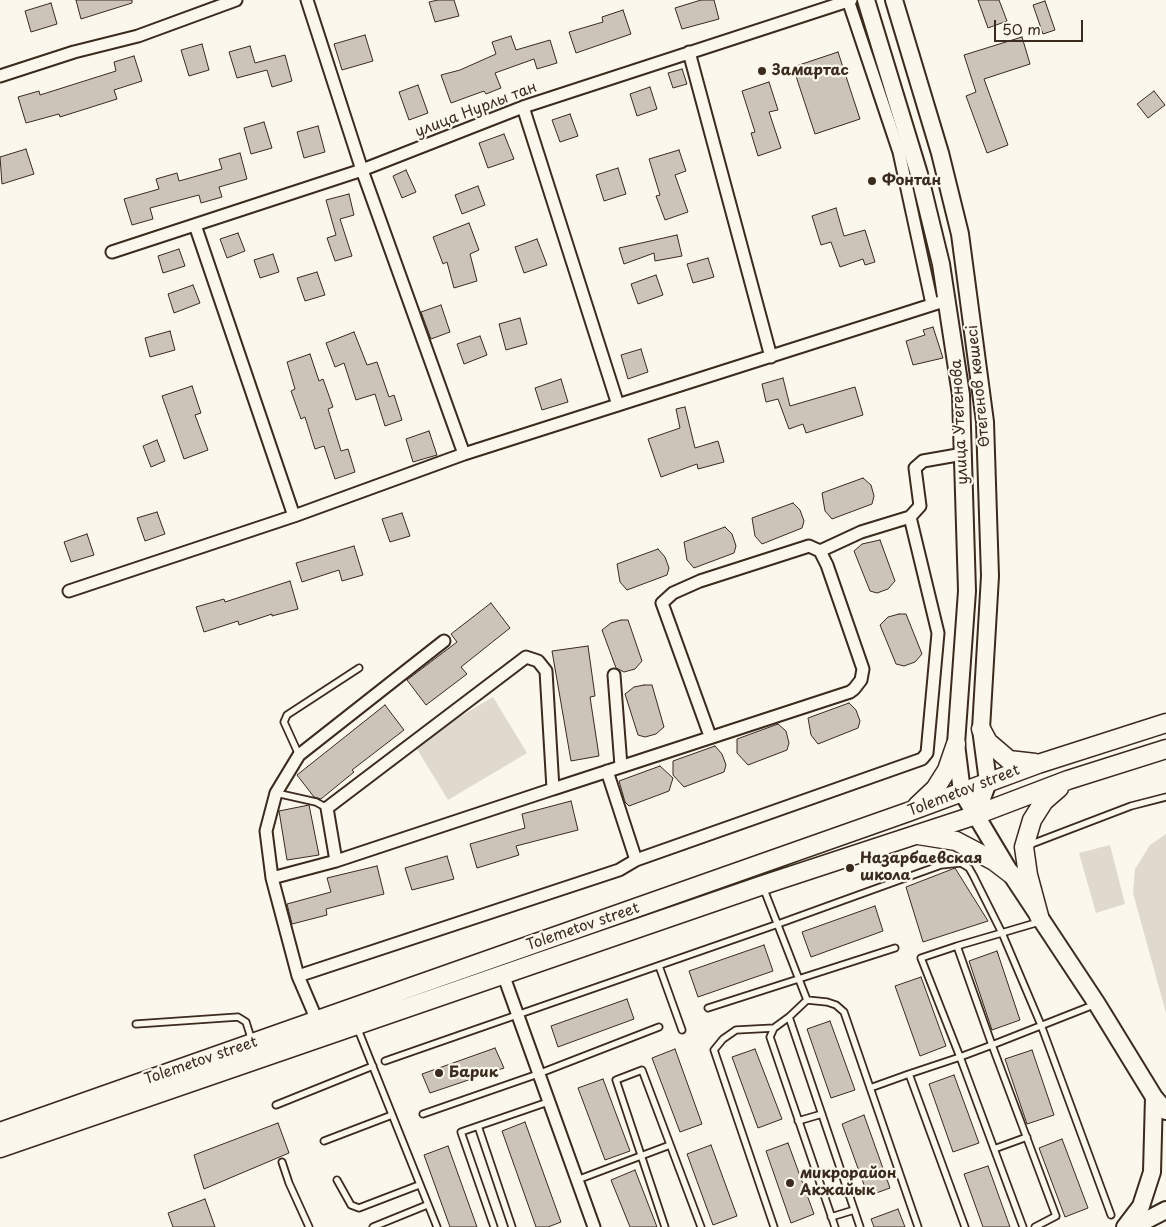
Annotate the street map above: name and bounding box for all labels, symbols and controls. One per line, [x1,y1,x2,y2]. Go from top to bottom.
scale bar [996,10,1085,42]
text: 50 m [1002,17,1041,40]
place label: Замартас [772,62,849,80]
marker: Замартас [756,65,768,77]
street label: улица Нурлы тан [413,79,539,141]
place label: Фонтан [882,172,941,190]
marker: Фонтан [866,175,878,187]
street label: Өтегенов көшесі [964,324,994,448]
street label: улица Утегенова [948,359,972,485]
street label: Tolemetov street [906,761,1022,821]
place label: Назарбаевская школа [860,850,982,885]
marker: Назарбаевская школа [844,862,856,874]
street label: Tolemetov street [524,899,642,955]
street label: Tolemetov street [142,1033,260,1089]
place label: Барик [449,1064,498,1082]
marker: Барик [433,1067,445,1079]
place label: микрорайон Акжайык [800,1165,897,1200]
marker: микрорайон Акжайык [784,1177,796,1189]

